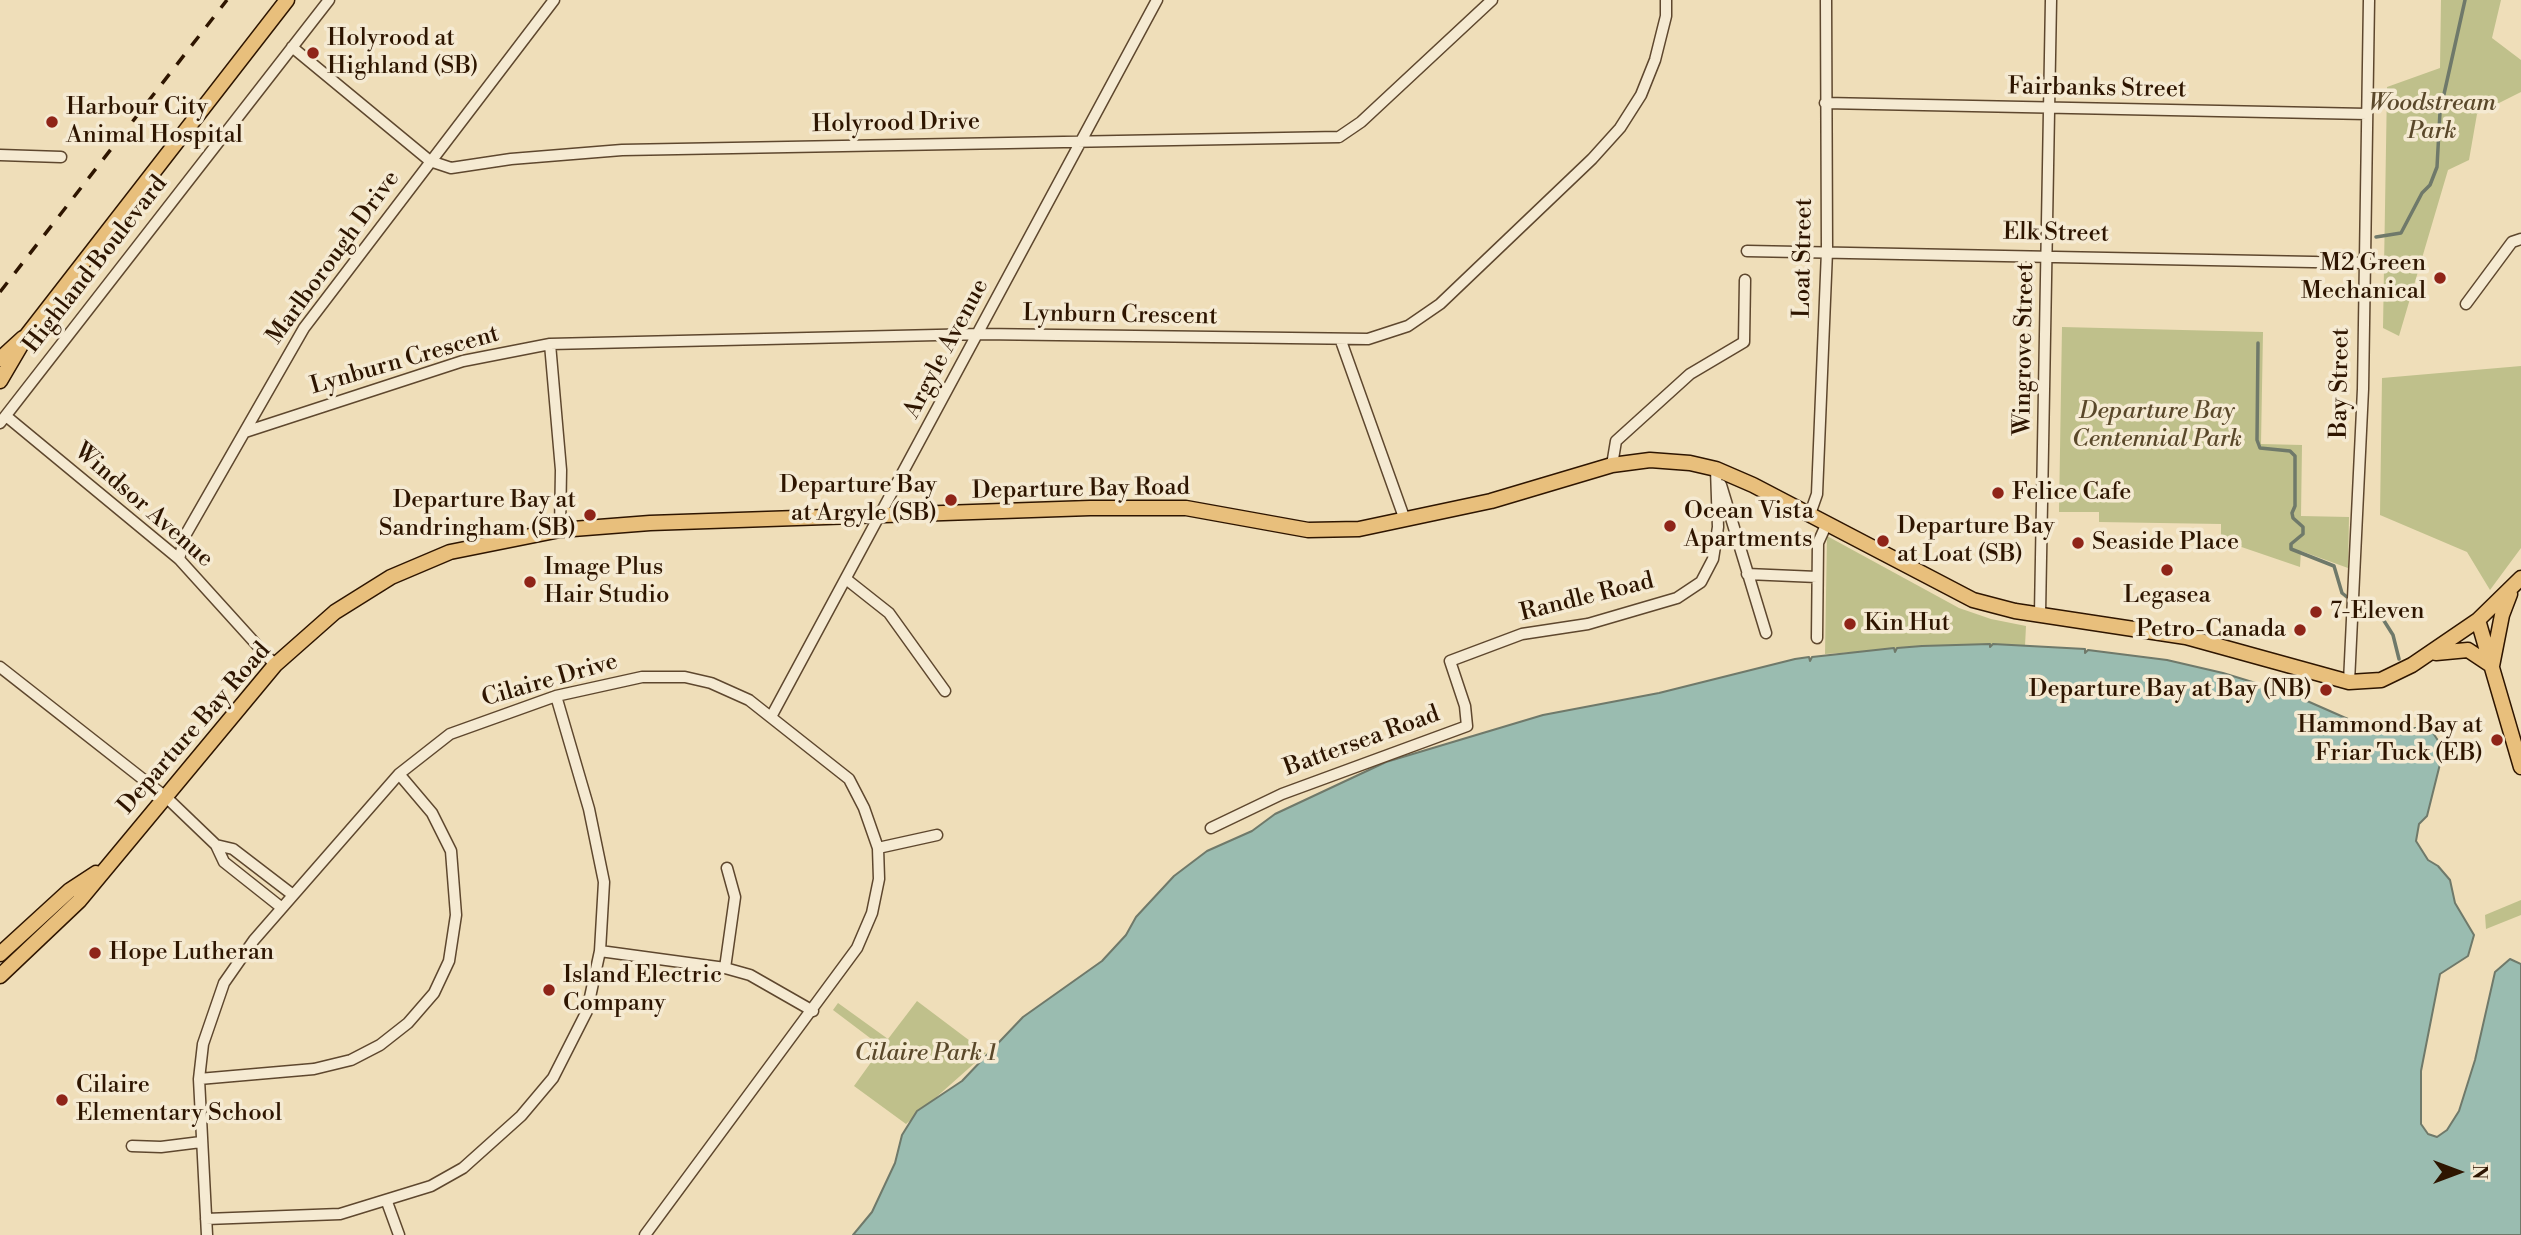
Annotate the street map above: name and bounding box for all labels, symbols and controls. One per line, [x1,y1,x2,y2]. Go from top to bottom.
place label: Holyrood at Highland (SB) [327,25,478,81]
marker: Holyrood at Highland (SB) [305,45,321,61]
street label: Fairbanks Street [2007,73,2187,105]
park label: Woodstream Park [2368,90,2496,146]
place label: Harbour City Animal Hospital [66,94,243,150]
street label: Holyrood Drive [812,108,980,140]
marker: Harbour City Animal Hospital [44,114,60,130]
street label: Marlborough Drive [261,166,407,350]
street label: Highland Boulevard [18,171,174,359]
street label: Loat Street [1789,198,1819,318]
street label: Elk Street [2003,219,2109,249]
place label: M2 Green Mechanical [2301,250,2426,306]
street label: Wingrove Street [2009,262,2041,436]
marker: M2 Green Mechanical [2432,270,2448,286]
street label: Argyle Avenue [898,274,996,424]
street label: Lynburn Crescent [1022,300,1218,332]
street label: Lynburn Crescent [307,320,503,402]
street label: Bay Street [2326,327,2356,439]
park label: Departure Bay Centennial Park [2072,398,2242,454]
street label: Windsor Avenue [67,438,219,574]
place label: Departure Bay at Argyle (SB) [779,472,937,528]
street label: Departure Bay Road [972,474,1190,506]
place label: Felice Cafe [2012,479,2131,507]
marker: Felice Cafe [1990,485,2006,501]
place label: Departure Bay at Sandringham (SB) [379,487,576,543]
marker: Departure Bay at Argyle (SB) [943,492,959,508]
place label: Ocean Vista Apartments [1684,498,1814,554]
marker: Departure Bay at Sandringham (SB) [582,507,598,523]
place label: Departure Bay at Loat (SB) [1897,513,2055,569]
marker: Ocean Vista Apartments [1662,518,1678,534]
place label: Seaside Place [2092,529,2239,557]
marker: Departure Bay at Loat (SB) [1875,533,1891,549]
marker: Seaside Place [2070,535,2086,551]
place label: Image Plus Hair Studio [544,554,670,610]
marker: Legasea [2159,562,2175,578]
street label: Randle Road [1517,567,1657,629]
marker: Image Plus Hair Studio [522,574,538,590]
place label: Legasea [2123,582,2211,610]
place label: 7-Eleven [2330,598,2425,626]
marker: 7-Eleven [2308,604,2324,620]
place label: Kin Hut [1864,610,1950,638]
marker: Kin Hut [1842,616,1858,632]
place label: Petro-Canada [2136,616,2286,644]
marker: Petro-Canada [2292,622,2308,638]
street label: Departure Bay Road [113,637,277,821]
street label: Cilaire Drive [479,648,621,714]
place label: Departure Bay at Bay (NB) [2029,676,2312,704]
marker: Departure Bay at Bay (NB) [2318,682,2334,698]
street label: Battersea Road [1280,700,1444,784]
place label: Hammond Bay at Friar Tuck (EB) [2297,712,2483,768]
marker: Hammond Bay at Friar Tuck (EB) [2489,732,2505,748]
place label: Hope Lutheran [109,939,274,967]
marker: Hope Lutheran [87,945,103,961]
place label: Island Electric Company [563,962,722,1018]
marker: Island Electric Company [541,982,557,998]
park label: Cilaire Park 1 [854,1040,996,1068]
place label: Cilaire Elementary School [76,1072,282,1128]
marker: Cilaire Elementary School [54,1092,70,1108]
north arrow [2423,1137,2493,1207]
text: N [2467,1164,2491,1180]

